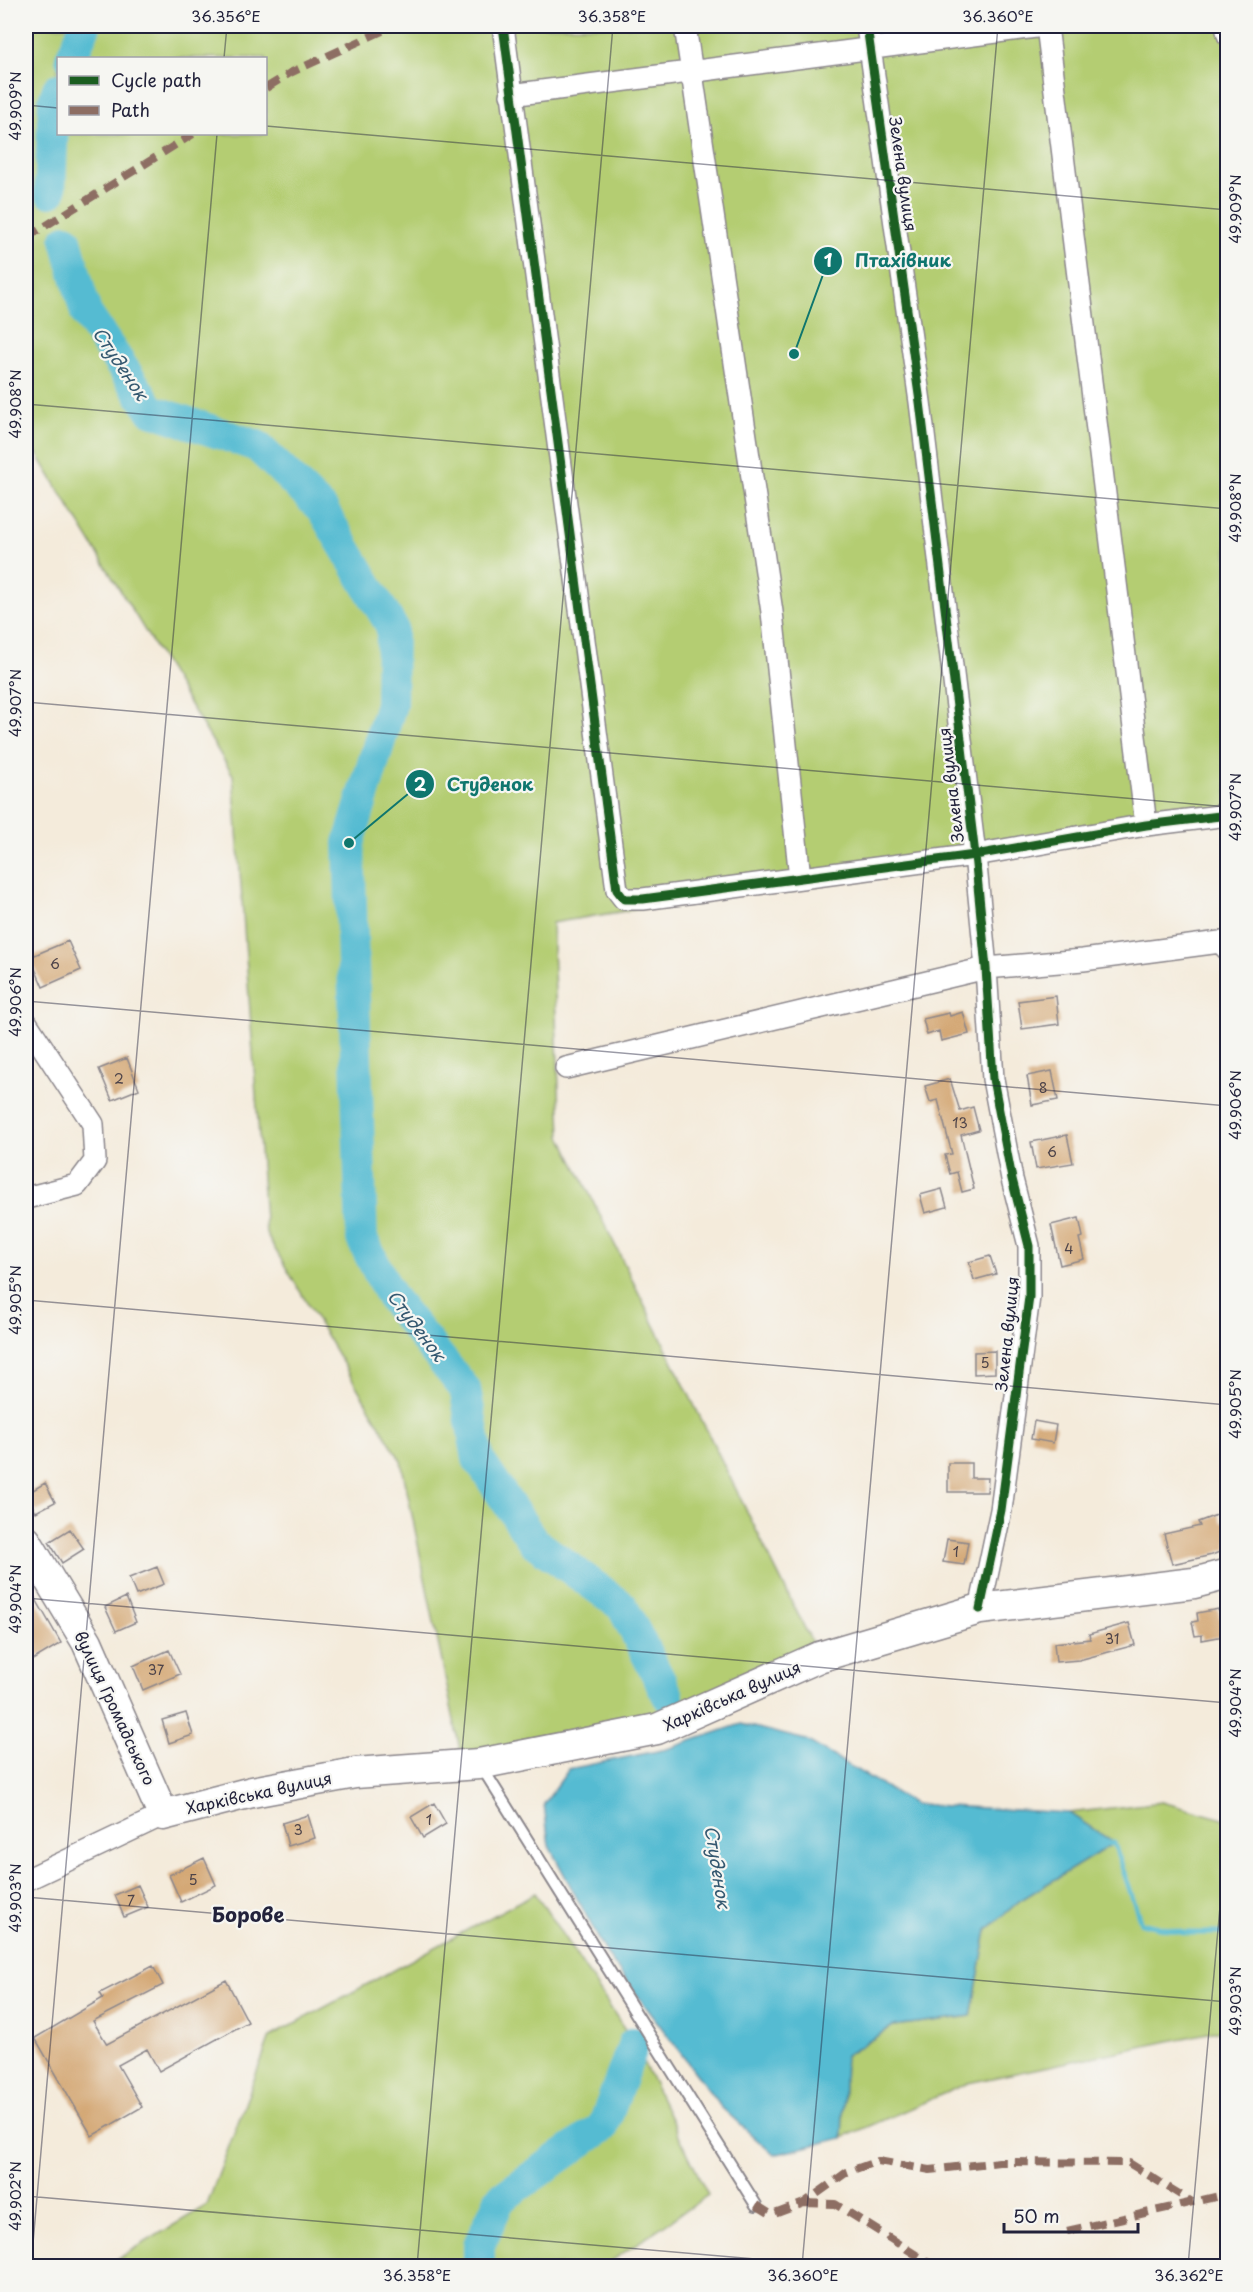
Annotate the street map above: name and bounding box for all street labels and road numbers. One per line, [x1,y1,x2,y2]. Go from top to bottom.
street label: Зелена вулиця [884,115,924,233]
street label: Зелена вулиця [931,726,969,844]
street label: Зелена вулиця [988,1275,1024,1393]
street label: вулиця Громадського [70,1626,162,1789]
street label: Харківська вулиця [659,1654,804,1736]
street label: Харківська вулиця [184,1765,334,1819]

